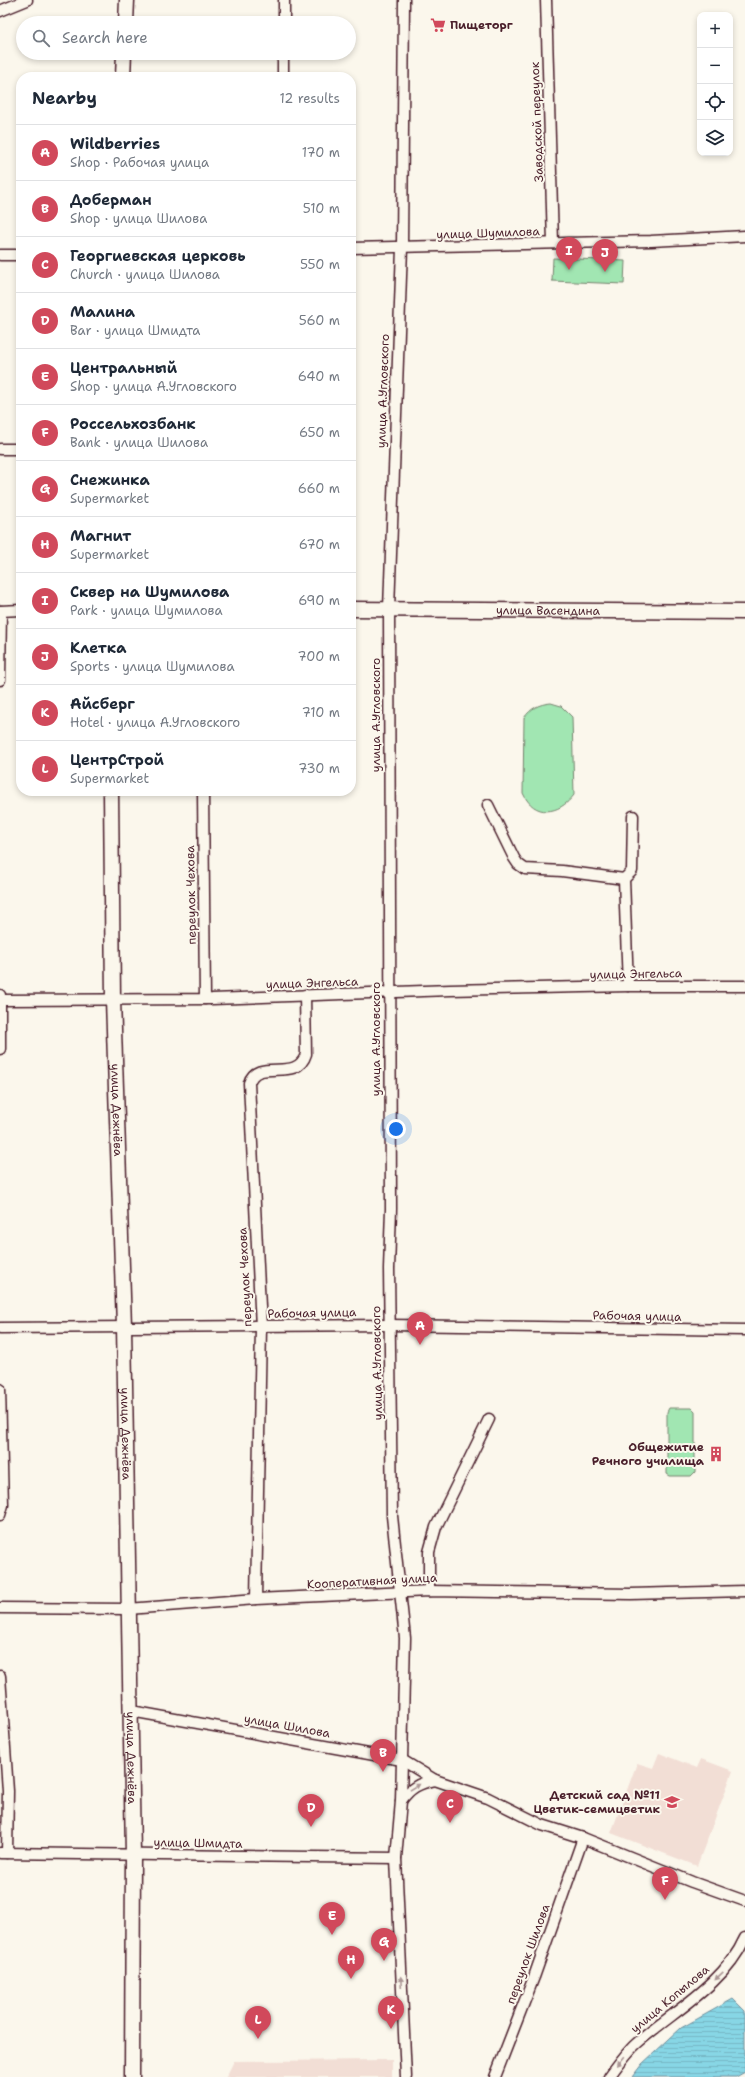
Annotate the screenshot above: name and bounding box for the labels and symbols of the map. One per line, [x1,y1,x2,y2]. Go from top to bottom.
supermarket icon: Пищеторг [429,16,447,34]
place label: Пищеторг [450,17,514,33]
street label: Заводской переулок [527,61,547,182]
street label: улица Шумилова [436,223,541,243]
pin: I [556,237,582,270]
pin: J [592,239,618,272]
street label: улица А.Угловского [373,333,393,449]
street label: улица Васендина [496,602,601,619]
street label: улица А.Угловского [368,658,384,772]
street label: переулок Чехова [182,845,200,945]
street label: улица Энгельса [590,965,683,983]
street label: улица Энгельса [266,973,359,993]
street label: улица А.Угловского [368,982,384,1096]
street label: улица Дежнёва [107,1063,126,1157]
your location [386,1119,406,1139]
street label: переулок Чехова [234,1226,256,1327]
street label: Рабочая улица [267,1304,357,1322]
street label: улица А.Угловского [368,1306,386,1420]
street label: Рабочая улица [592,1307,682,1325]
pin: A [407,1312,433,1345]
street label: улица Дежнёва [117,1387,135,1481]
place label: Общежитие Речного училища [592,1439,705,1469]
building icon: Общежитие Речного училища [707,1445,725,1463]
street label: Кооперативная улица [306,1570,438,1592]
street label: улица Дежнёва [123,1711,140,1805]
street label: улица Шилова [243,1711,332,1742]
pin: B [370,1739,396,1772]
one-way arrow [409,1783,421,1790]
place label: Детский сад №11 Цветик-семицветик [533,1787,660,1817]
pin: C [437,1790,463,1823]
school or university icon: Детский сад №11 Цветик-семицветик [663,1793,681,1811]
pin: D [298,1794,324,1827]
street label: улица Шмидта [153,1834,243,1852]
pin: F [652,1867,678,1900]
street label: переулок Шилова [503,1901,554,2006]
pin: E [319,1902,345,1935]
pin: G [371,1928,397,1961]
pin: H [338,1946,364,1979]
street label: улица Копылова [627,1961,713,2037]
one-way arrow [714,1971,724,1981]
one-way arrow [398,1976,405,1988]
pin: K [378,1996,404,2029]
pin: L [245,2006,271,2039]
one-way arrow [617,2056,625,2066]

